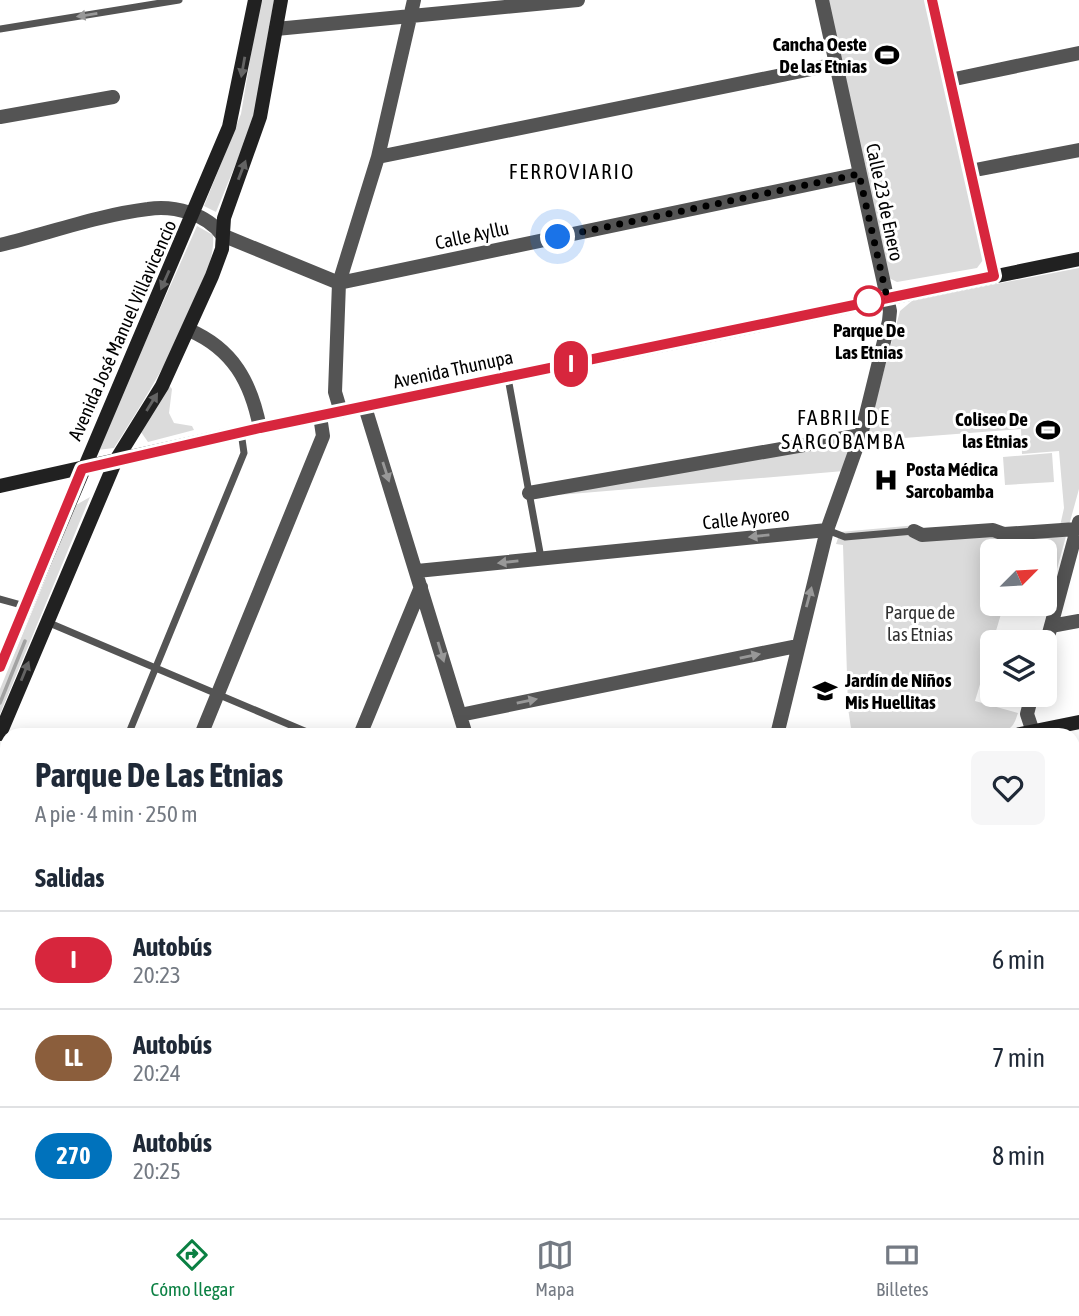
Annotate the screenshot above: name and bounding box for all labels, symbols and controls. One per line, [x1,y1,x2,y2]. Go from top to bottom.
one-way arrow [76,10,98,21]
place label: Cancha Oeste De las Etnias [772,33,867,77]
sports icon: Cancha Oeste De las Etnias [873,41,901,69]
one-way arrow [237,56,248,78]
street label: Calle 23 de Enero [862,141,908,263]
one-way arrow [237,159,248,180]
district label: FERROVIARIO [509,159,635,183]
street label: Avenida José Manuel Villavicencio [63,216,181,444]
street label: Calle Ayllu [433,216,511,254]
your location [540,219,575,254]
one-way arrow [159,270,171,290]
marker: Parque De Las Etnias [854,286,884,316]
place label: Parque De Las Etnias [833,319,905,363]
line badge: I [548,341,594,387]
street label: Avenida Thunupa [391,346,515,392]
text: I [568,350,574,377]
one-way arrow [146,392,159,412]
district label: FABRIL DE SARCOBAMBA [781,405,907,453]
place label: Coliseo De las Etnias [955,408,1028,452]
sports icon: Coliseo De las Etnias [1034,416,1062,444]
place label: Posta Médica Sarcobamba [906,458,998,502]
one-way arrow [381,462,391,483]
hospital icon: Posta Médica Sarcobamba [872,466,900,494]
street label: Calle Ayoreo [701,502,791,534]
one-way arrow [748,531,770,542]
north arrow [980,539,1057,616]
map controls [980,539,1057,707]
one-way arrow [497,556,519,567]
one-way arrow [804,586,815,608]
park label: Parque de las Etnias [885,601,955,645]
button: layers [980,630,1057,707]
one-way arrow [437,642,447,663]
one-way arrow [739,650,761,661]
one-way arrow [20,660,31,681]
place label: Jardín de Niños Mis Huellitas [844,669,952,713]
school or university icon: Jardín de Niños Mis Huellitas [811,677,839,705]
one-way arrow [516,696,538,707]
button: heart [971,751,1045,825]
text: Parque De Las Etnias [35,756,283,794]
text: A pie · 4 min · 250 m [35,801,198,827]
text: Salidas [35,863,104,893]
text: Autobús [133,932,212,962]
text: 6 min [992,945,1045,975]
text: I [70,946,77,973]
text: 20:23 [133,962,181,988]
text: Autobús [133,1030,212,1060]
text: 7 min [992,1043,1045,1073]
text: LL [64,1044,83,1071]
text: 20:24 [133,1060,181,1086]
text: Autobús [133,1128,212,1158]
text: 8 min [992,1141,1045,1171]
text: 270 [57,1142,90,1169]
text: 20:25 [133,1158,181,1184]
tab: Cómo llegar [151,1236,234,1300]
tab: Mapa [535,1236,575,1300]
tab: Billetes [876,1236,928,1300]

